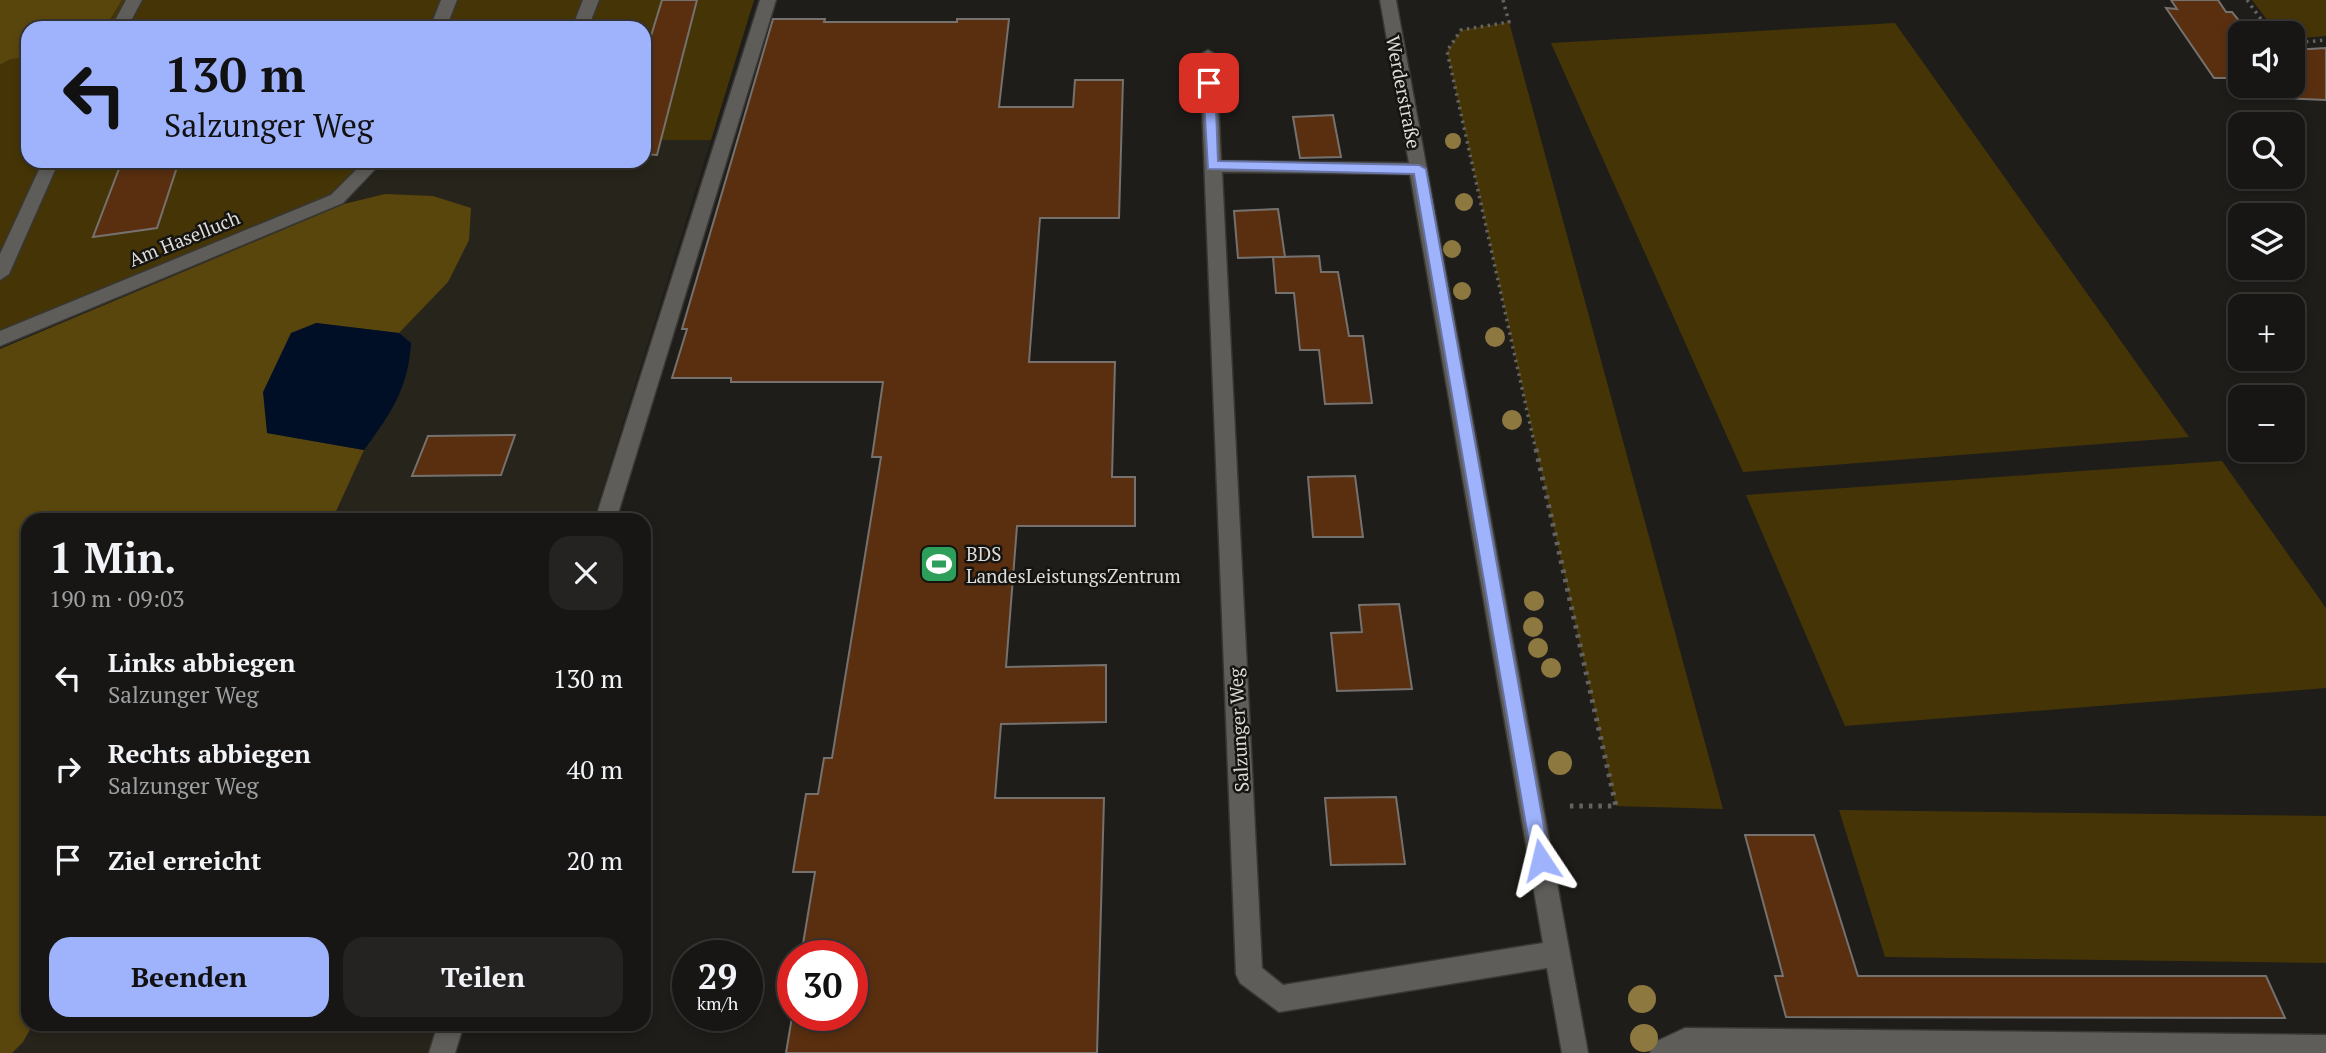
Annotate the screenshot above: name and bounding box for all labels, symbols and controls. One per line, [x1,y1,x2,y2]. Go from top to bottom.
map controls [2228,21,2305,462]
button: sound [2228,21,2305,98]
street label: Werderstraße [1381,33,1427,151]
text: 130 m [164,41,306,106]
icon: left [49,49,140,140]
pin [1179,53,1239,113]
icon: arrive [1190,64,1228,102]
text: Salzunger Weg [164,104,374,146]
button: search [2228,112,2305,189]
button: layers [2228,203,2305,280]
street label: Am Haselluch [125,204,243,272]
button: + [2228,294,2305,371]
button: − [2228,385,2305,462]
text: 1 Min. [49,529,177,585]
button: close [549,536,623,610]
place label: BDS LandesLeistungsZentrum [966,541,1181,588]
sports icon: BDS LandesLeistungsZentrum [918,543,960,585]
text: 190 m · 09:03 [49,583,184,614]
text: Links abbiegen [108,645,296,679]
icon: left [49,659,87,697]
text: 130 m [553,661,623,695]
street label: Salzunger Weg [1222,666,1254,793]
text: Salzunger Weg [108,679,259,710]
text: Rechts abbiegen [108,736,311,770]
icon: right [49,750,87,788]
text: 40 m [567,752,623,786]
text: Salzunger Weg [108,770,259,801]
position arrow [1504,823,1578,897]
icon: arrive [49,841,87,879]
text: Ziel erreicht [108,843,261,877]
text: 20 m [567,843,623,877]
button: Beenden [49,937,329,1017]
button: Teilen [343,937,623,1017]
speed limit sign: 30 [777,940,868,1031]
text: 29 [698,953,737,999]
text: km/h [697,991,738,1015]

